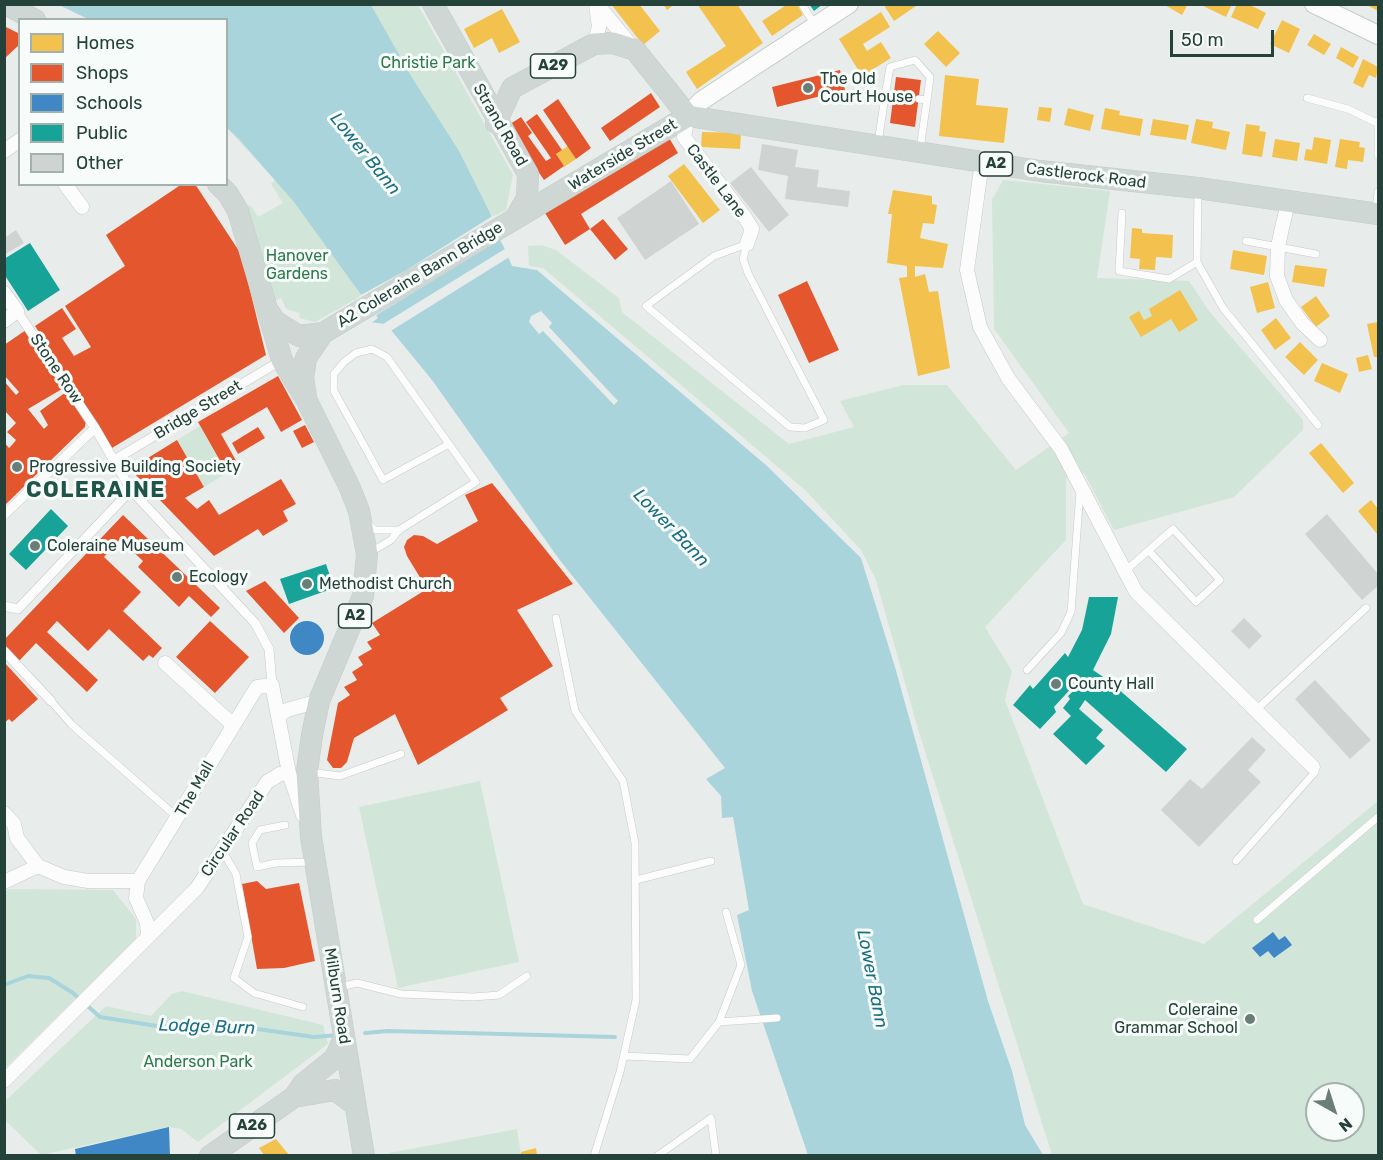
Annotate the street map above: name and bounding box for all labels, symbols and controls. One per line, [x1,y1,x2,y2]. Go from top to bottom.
legend [18,18,228,186]
scale bar [1173,18,1276,56]
text: 50 m [1181,29,1224,51]
text: Homes [76,32,134,54]
park label: Christie Park [381,53,475,73]
road number: A29 [530,54,576,78]
text: Shops [76,62,128,84]
place label: The Old Court House [820,69,913,107]
street label: Strand Road [469,80,531,170]
marker: The Old Court House [801,81,815,95]
text: Schools [76,92,142,114]
water label: Lower Bann [325,108,405,200]
street label: Waterside Street [565,115,681,195]
text: Public [76,122,128,144]
street label: Castle Lane [682,140,750,222]
text: Other [76,152,123,174]
road number: A2 [980,152,1012,176]
street label: Castlerock Road [1025,159,1147,193]
street label: A2 Coleraine Bann Bridge [334,218,506,332]
park label: Hanover Gardens [266,246,328,284]
street label: Stone Row [26,330,86,408]
street label: Bridge Street [151,376,245,444]
place label: Progressive Building Society [29,457,241,477]
marker: Progressive Building Society [10,460,24,474]
district label: COLERAINE [26,478,166,504]
water label: Lower Bann [629,485,713,571]
place label: Coleraine Museum [47,536,184,556]
marker: Coleraine Museum [28,539,42,553]
place label: Ecology [189,567,248,587]
marker: Ecology [170,570,184,584]
place label: Methodist Church [319,574,452,594]
marker: Methodist Church [300,577,314,591]
road number: A2 [338,604,372,628]
place label: County Hall [1068,674,1154,694]
marker: County Hall [1049,677,1063,691]
street label: The Mall [171,758,219,820]
street label: Circular Road [197,787,269,881]
water label: Lower Bann [852,928,892,1030]
street label: Milburn Road [320,946,354,1046]
place label: Coleraine Grammar School [1114,1000,1238,1038]
marker: Coleraine Grammar School [1243,1012,1257,1026]
water label: Lodge Burn [158,1015,256,1039]
park label: Anderson Park [143,1052,253,1072]
north arrow [1305,1082,1365,1142]
road number: A26 [230,1114,274,1138]
text: N [1335,1114,1356,1136]

